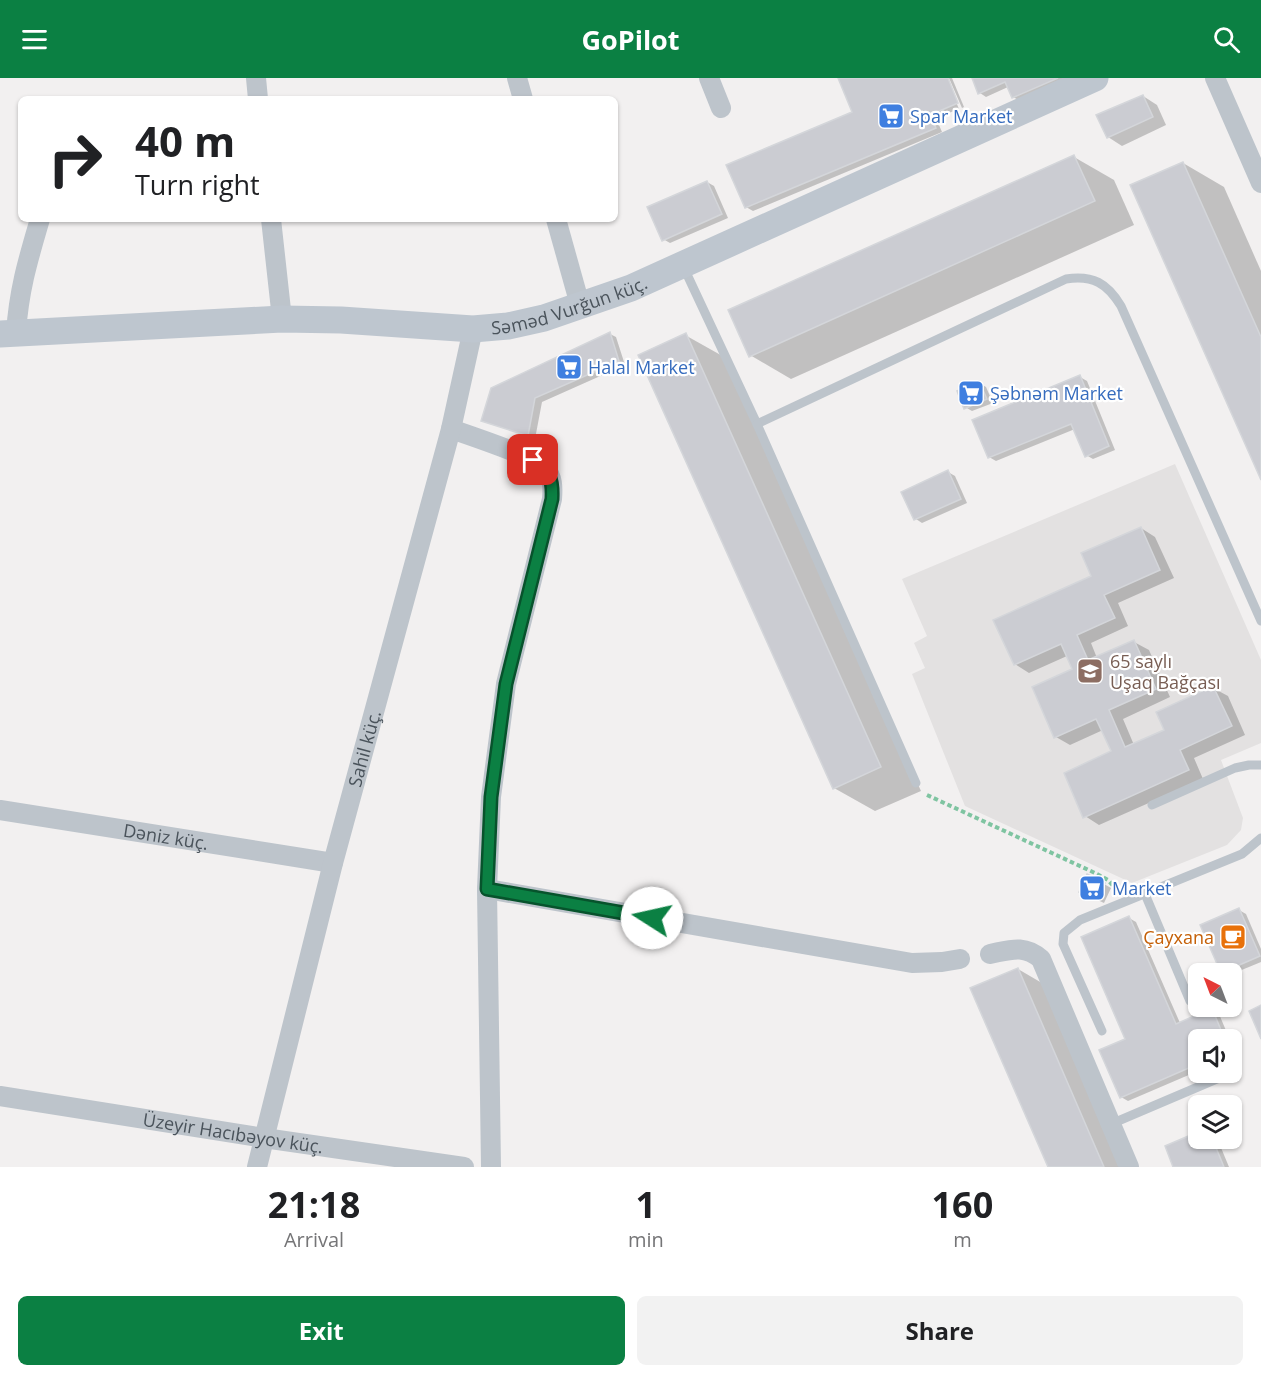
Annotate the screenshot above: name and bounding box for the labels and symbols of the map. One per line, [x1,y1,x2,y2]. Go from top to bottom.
supermarket icon: Spar Market [876,101,906,131]
place label: Spar Market [910,104,1012,128]
street label: Səməd Vurğun küç. [490,270,651,339]
supermarket icon: Halal Market [554,352,584,382]
place label: Halal Market [588,355,695,379]
supermarket icon: Şəbnəm Market [956,378,986,408]
place label: Şəbnəm Market [990,381,1123,405]
pin [507,434,558,485]
place label: 65 saylı Uşaq Bağçası [1110,649,1221,694]
school or university icon: 65 saylı Uşaq Bağçası [1075,656,1105,686]
street label: Sahil küç. [342,707,386,790]
street label: Dәniz küç. [122,818,210,855]
supermarket icon: Market [1077,873,1107,903]
place label: Market [1112,876,1172,900]
position arrow [620,886,684,950]
cafe icon: Çayxana [1218,922,1248,952]
place label: Çayxana [1143,925,1214,949]
north arrow [1188,963,1242,1017]
street label: Üzeyir Hacıbəyov küç. [141,1107,325,1158]

